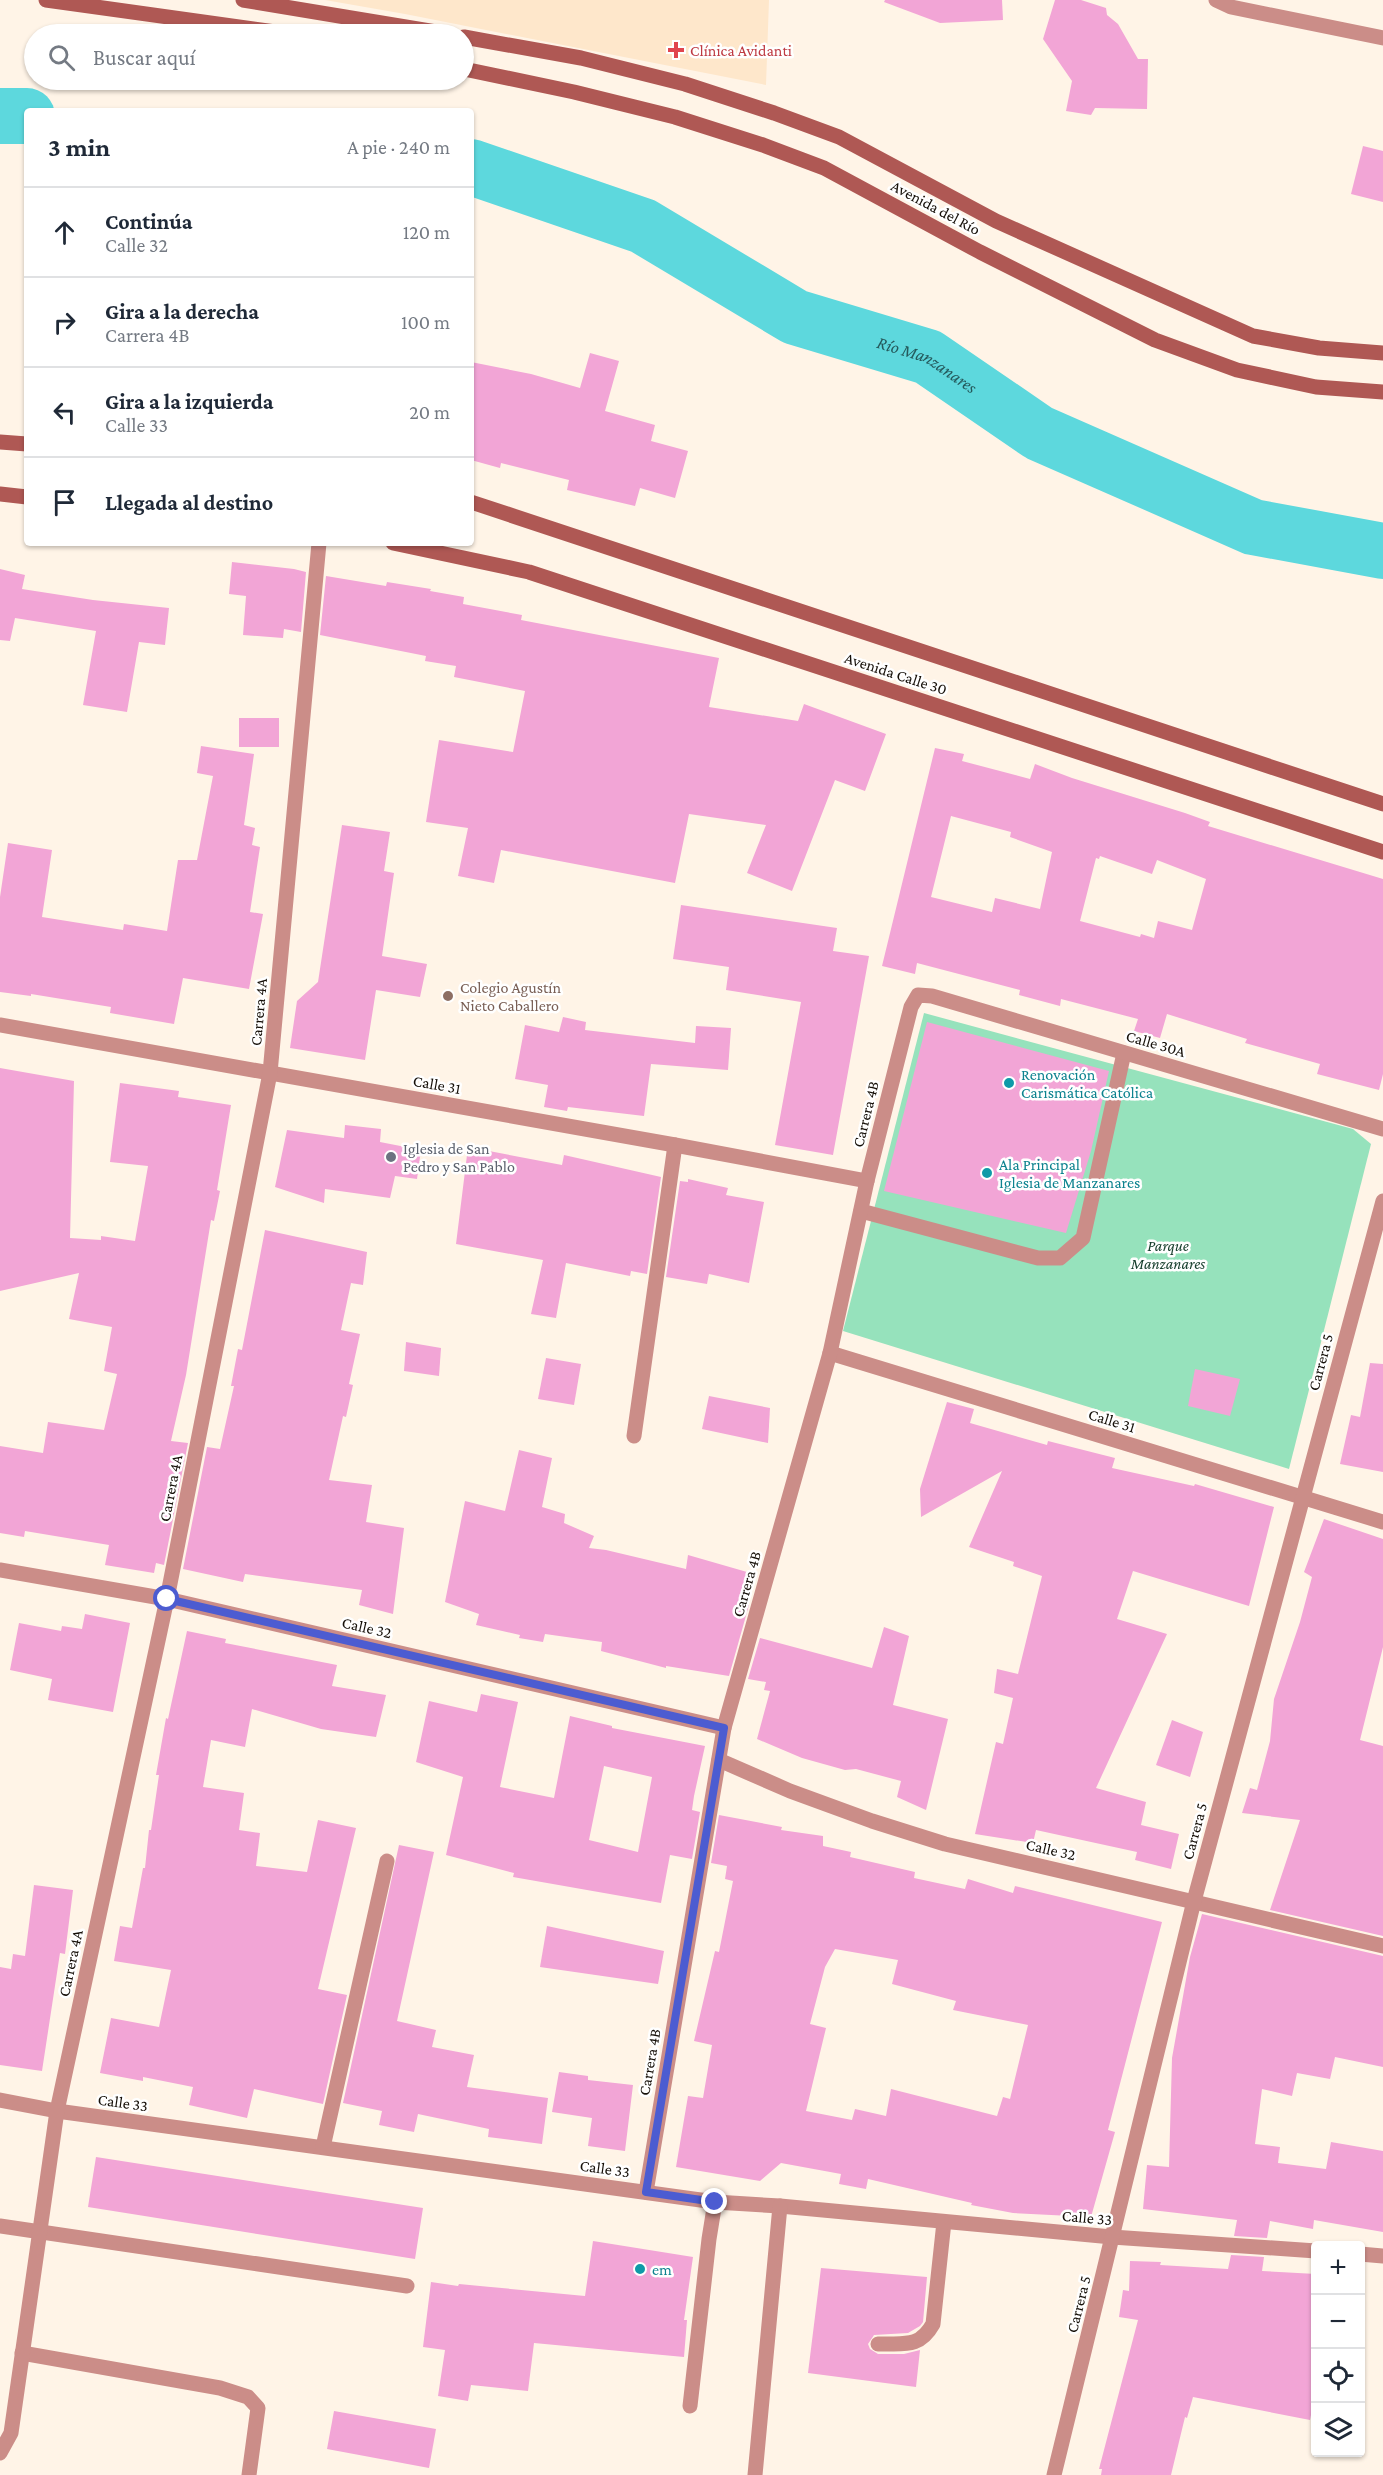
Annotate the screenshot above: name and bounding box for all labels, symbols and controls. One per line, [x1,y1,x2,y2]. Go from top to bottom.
search box [24,24,474,90]
icon: search [45,41,78,74]
marker: Clínica Avidanti [667,41,685,59]
place label: Clínica Avidanti [690,42,792,59]
text: Buscar aquí [93,45,195,70]
text: 3 min [48,133,110,162]
text: A pie · 240 m [347,136,450,158]
street label: Avenida del Río [888,177,983,238]
text: Continúa [105,209,192,234]
icon: ahead [48,216,81,249]
text: 120 m [403,221,450,243]
text: Calle 32 [105,234,168,256]
text: Gira a la derecha [105,299,259,324]
icon: right [48,306,81,339]
text: 100 m [401,311,450,333]
text: Carrera 4B [105,324,189,346]
water label: Río Manzanares [875,332,981,398]
text: Gira a la izquierda [105,389,274,414]
icon: left [48,396,81,429]
text: 20 m [409,401,450,423]
text: Calle 33 [105,414,168,436]
icon: arrive [48,486,81,519]
text: Llegada al destino [105,490,273,515]
street label: Avenida Calle 30 [843,649,949,698]
street label: Carrera 4A [247,977,270,1047]
place label: Colegio Agustín Nieto Caballero [460,979,561,1014]
marker: Colegio Agustín Nieto Caballero [441,989,455,1003]
street label: Calle 30A [1124,1027,1188,1060]
place label: Renovación Carismática Católica [1021,1066,1154,1101]
street label: Calle 31 [412,1072,462,1097]
marker: Renovación Carismática Católica [1002,1076,1016,1090]
street label: Carrera 4B [849,1079,882,1149]
place label: Iglesia de San Pedro y San Pablo [403,1140,515,1176]
marker: Iglesia de San Pedro y San Pablo [384,1150,398,1164]
place label: Ala Principal Iglesia de Manzanares [999,1156,1140,1192]
marker: Ala Principal Iglesia de Manzanares [980,1166,994,1180]
park label: Parque Manzanares [1130,1237,1205,1272]
street label: Carrera 5 [1305,1332,1336,1392]
street label: Calle 31 [1086,1405,1137,1436]
street label: Carrera 4A [156,1452,185,1523]
street label: Carrera 4B [729,1549,764,1619]
route start [153,1585,179,1611]
street label: Calle 32 [340,1614,394,1642]
street label: Carrera 5 [1179,1801,1210,1861]
street label: Calle 32 [1024,1836,1078,1864]
street label: Carrera 4A [55,1927,86,1998]
street label: Carrera 4B [635,2027,664,2097]
street label: Calle 33 [97,2091,149,2114]
street label: Calle 33 [579,2157,631,2180]
route end [701,2188,727,2214]
street label: Calle 33 [1061,2207,1113,2228]
map controls [1311,2241,1365,2457]
button: + [1311,2241,1365,2295]
place label: em [652,2261,672,2278]
marker: em [633,2262,647,2276]
street label: Carrera 5 [1063,2274,1094,2334]
button: − [1311,2295,1365,2349]
button: locate [1311,2349,1365,2403]
button: layers [1311,2403,1365,2457]

